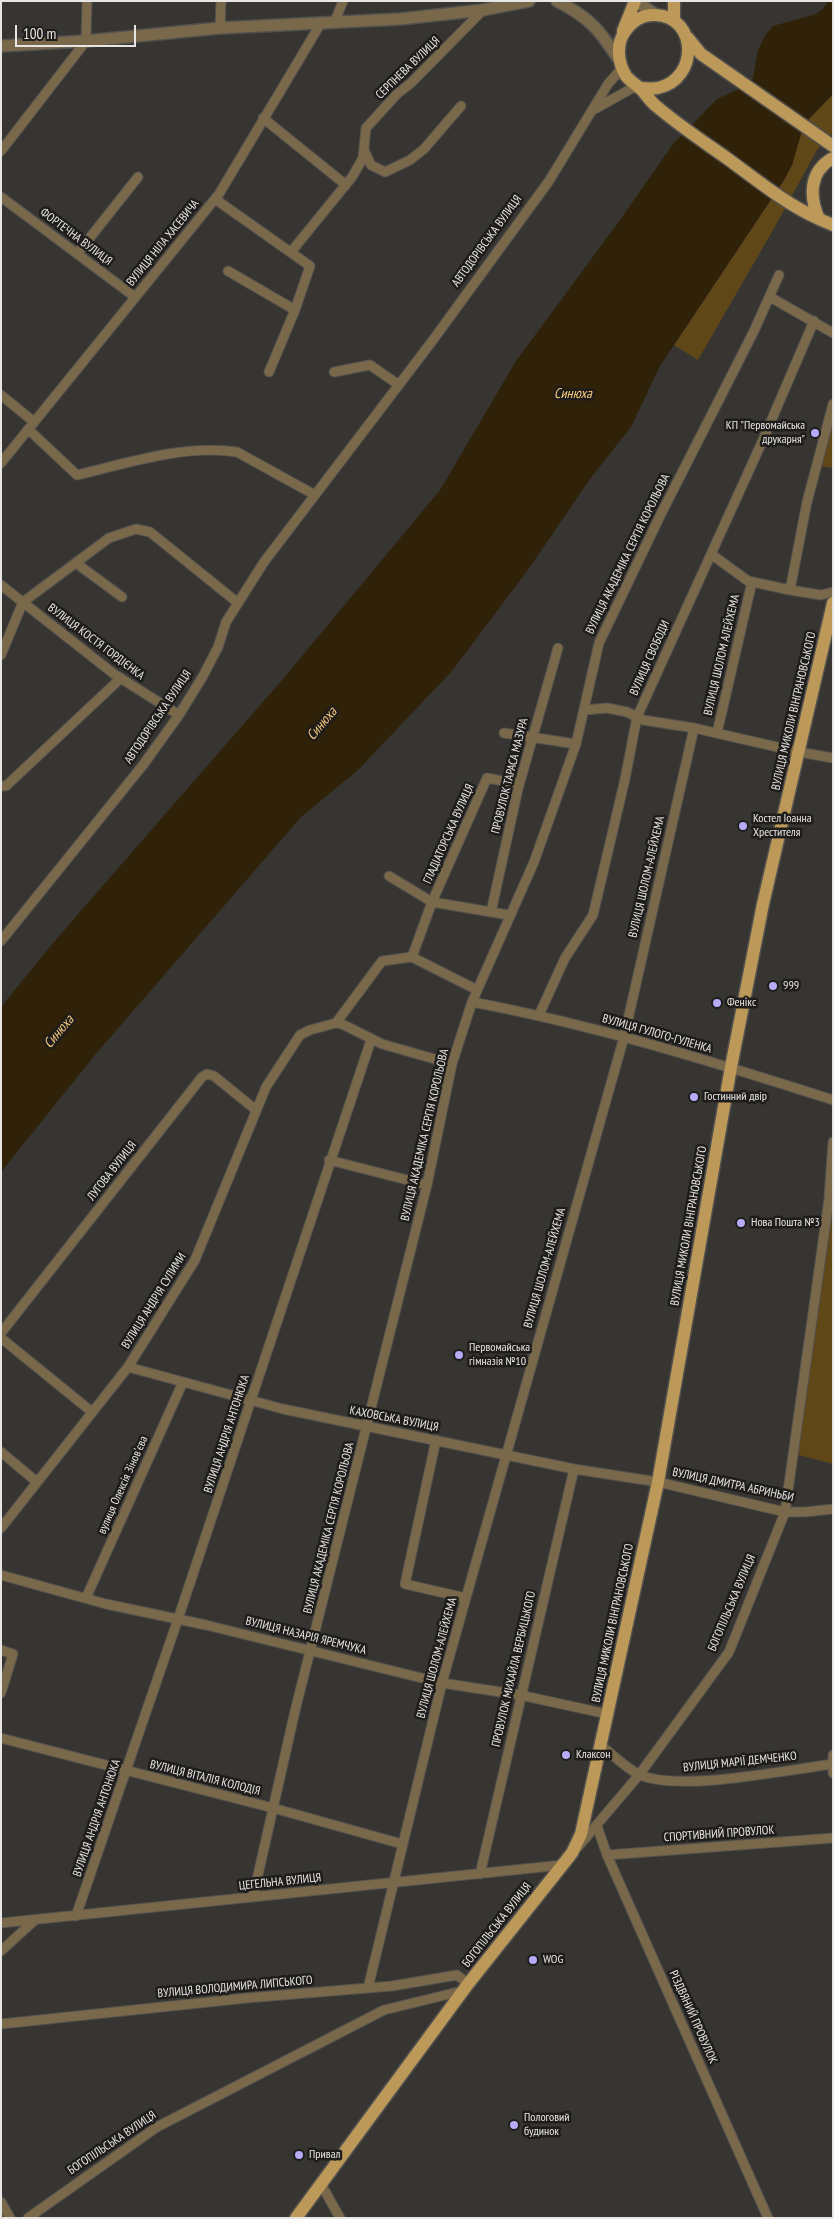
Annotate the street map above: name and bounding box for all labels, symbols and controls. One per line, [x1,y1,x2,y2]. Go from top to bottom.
scale bar [18,15,139,47]
text: 100 m [23,24,56,43]
street label: СЕРПНЕВА ВУЛИЦЯ [373,34,443,102]
street label: АВТОДОРІВСЬКА ВУЛИЦЯ [449,192,525,290]
street label: ВУЛИЦЯ НІЛА ХАСЕВИЧА [124,197,202,289]
street label: ФОРТЕЧНА ВУЛИЦЯ [37,205,115,269]
water label: Синюха [554,386,592,402]
place label: КП "Первомайська друкарня" [726,419,805,447]
marker: КП "Первомайська друкарня" [809,427,821,439]
street label: ВУЛИЦЯ АКАДЕМІКА СЕРГІЯ КОРОЛЬОВА [583,472,673,636]
street label: ВУЛИЦЯ ШОЛОМ АЛЕЙХЕМА [701,593,743,717]
street label: ВУЛИЦЯ КОСТЯ ГОРДІЄНКА [45,601,147,683]
street label: ВУЛИЦЯ СВОБОДИ [627,618,673,698]
street label: ВУЛИЦЯ МИКОЛИ ВІНГРАНОВСЬКОГО [769,631,819,791]
street label: АВТОДОРІВСЬКА ВУЛИЦЯ [121,668,195,766]
water label: Синюха [303,704,341,744]
street label: ПРОВУЛОК ТАРАСА МАЗУРА [489,717,531,835]
street label: ГЛАДІАТОРСЬКА ВУЛИЦЯ [421,782,477,886]
place label: Костел Іоанна Хрестителя [753,812,812,840]
street label: ВУЛИЦЯ ШОЛОМ-АЛЕЙХЕМА [626,815,668,939]
marker: Костел Іоанна Хрестителя [737,820,749,832]
place label: 999 [783,979,799,993]
marker: 999 [767,980,779,992]
place label: Фенікс [727,996,756,1010]
marker: Фенікс [711,997,723,1009]
street label: ВУЛИЦЯ ГУЛОГО-ГУЛЕНКА [601,1011,713,1057]
water label: Синюха [40,1012,78,1052]
street label: ВУЛИЦЯ АКАДЕМІКА СЕРГІЯ КОРОЛЬОВА [398,1048,452,1222]
place label: Гостинний двір [704,1090,767,1104]
marker: Гостинний двір [688,1091,700,1103]
street label: ЛУГОВА ВУЛИЦЯ [84,1138,140,1204]
street label: ВУЛИЦЯ МИКОЛИ ВІНГРАНОВСЬКОГО [668,1145,710,1307]
street label: ВУЛИЦЯ ШОЛОМ-АЛЕЙХЕМА [521,1206,569,1330]
place label: Нова Пошта №3 [751,1216,820,1230]
marker: Нова Пошта №3 [735,1217,747,1229]
street label: ВУЛИЦЯ АНДРІЯ СУЛИМИ [119,1250,189,1352]
place label: Первомайська гімназія №10 [469,1341,530,1369]
marker: Первомайська гімназія №10 [453,1349,465,1361]
street label: ВУЛИЦЯ АНДРІЯ АНТОНЮКА [201,1373,253,1495]
street label: КАХОВСЬКА ВУЛИЦЯ [348,1403,440,1435]
street label: вулиця Олексія Зіновʼєва [95,1434,151,1536]
street label: ВУЛИЦЯ АКАДЕМІКА СЕРГІЯ КОРОЛЬОВА [301,1441,357,1615]
street label: ВУЛИЦЯ ДМИТРА АБРИНЬБИ [671,1465,795,1505]
street label: ВУЛИЦЯ МИКОЛИ ВІНГРАНОВСЬКОГО [589,1542,637,1704]
street label: БОГОПІЛЬСЬКА ВУЛИЦЯ [705,1553,759,1653]
street label: ПРОВУЛОК МИХАЙЛА ВЕРБИЦЬКОГО [489,1590,539,1748]
street label: ВУЛИЦЯ ШОЛОМ-АЛЕЙХЕМА [414,1596,460,1720]
street label: ВУЛИЦЯ НАЗАРІЯ ЯРЕМЧУКА [244,1614,368,1658]
place label: Клаксон [576,1748,611,1762]
marker: Клаксон [560,1749,572,1761]
street label: ВУЛИЦЯ МАРІЇ ДЕМЧЕНКО [683,1749,797,1775]
street label: ВУЛИЦЯ АНДРІЯ АНТОНЮКА [70,1757,124,1879]
street label: ВУЛИЦЯ ВІТАЛІЯ КОЛОДІЯ [148,1757,262,1799]
street label: СПОРТИВНИЙ ПРОВУЛОК [663,1823,775,1845]
street label: ЦЕГЕЛЬНА ВУЛИЦЯ [238,1871,322,1893]
street label: БОГОПІЛЬСЬКА ВУЛИЦЯ [459,1880,535,1970]
place label: WOG [543,1953,563,1967]
marker: WOG [527,1954,539,1966]
street label: РІЗДВЯНИЙ ПРОВУЛОК [666,1968,720,2066]
street label: ВУЛИЦЯ ВОЛОДИМИРА ЛИПСЬКОГО [157,1973,313,2001]
street label: БОГОПІЛЬСЬКА ВУЛИЦЯ [65,2108,159,2178]
place label: Пологовий будинок [524,2111,570,2139]
marker: Пологовий будинок [508,2119,520,2131]
place label: Привал [309,2148,340,2162]
marker: Привал [293,2149,305,2161]

